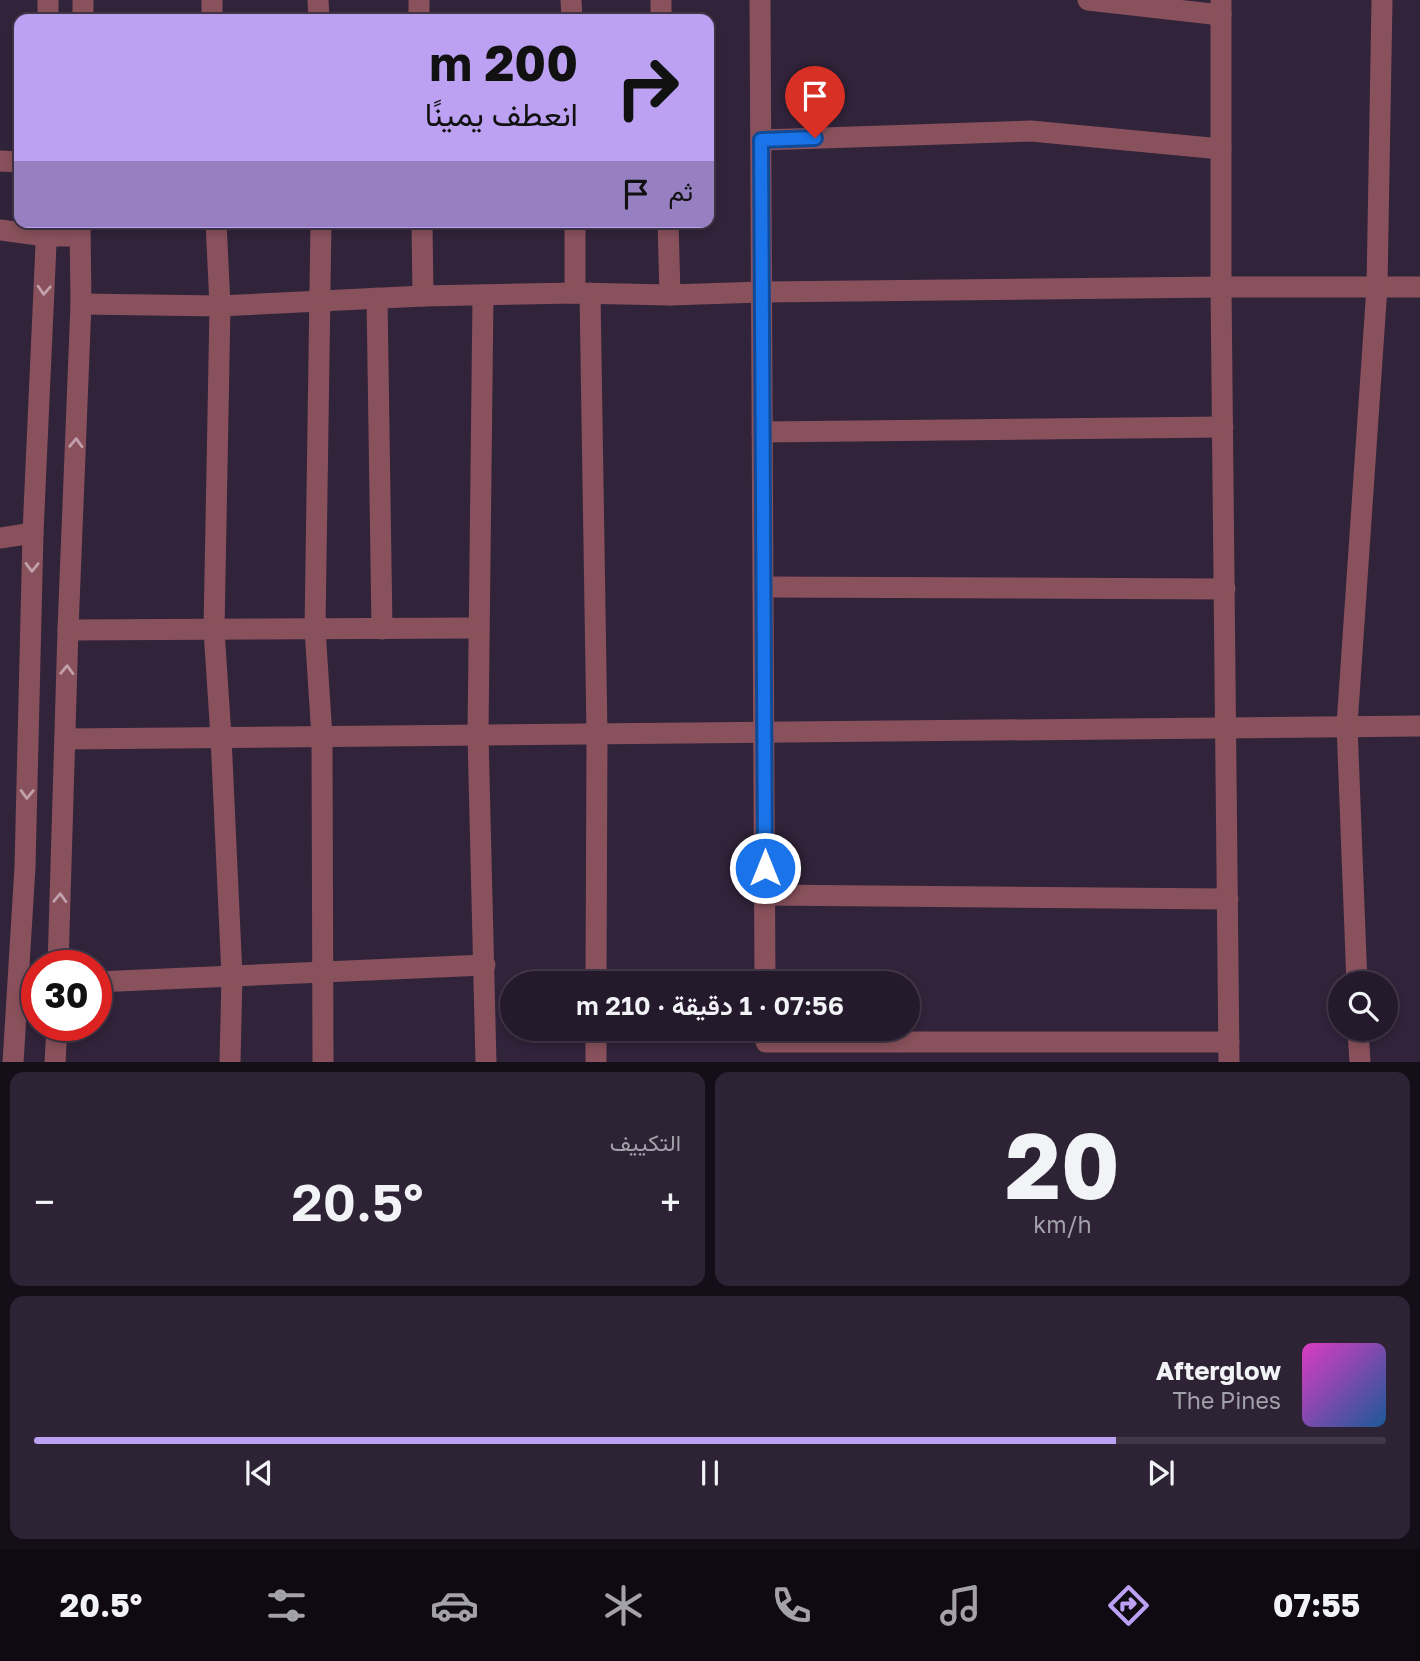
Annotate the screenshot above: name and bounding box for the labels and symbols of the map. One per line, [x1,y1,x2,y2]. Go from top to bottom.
pin [785,66,845,138]
one-way arrow [37,285,52,296]
one-way arrow [68,437,83,448]
one-way arrow [25,561,40,572]
one-way arrow [59,665,75,675]
one-way arrow [19,789,34,800]
position arrow [728,831,802,905]
one-way arrow [53,892,68,903]
speed limit sign: 30 [21,950,112,1041]

